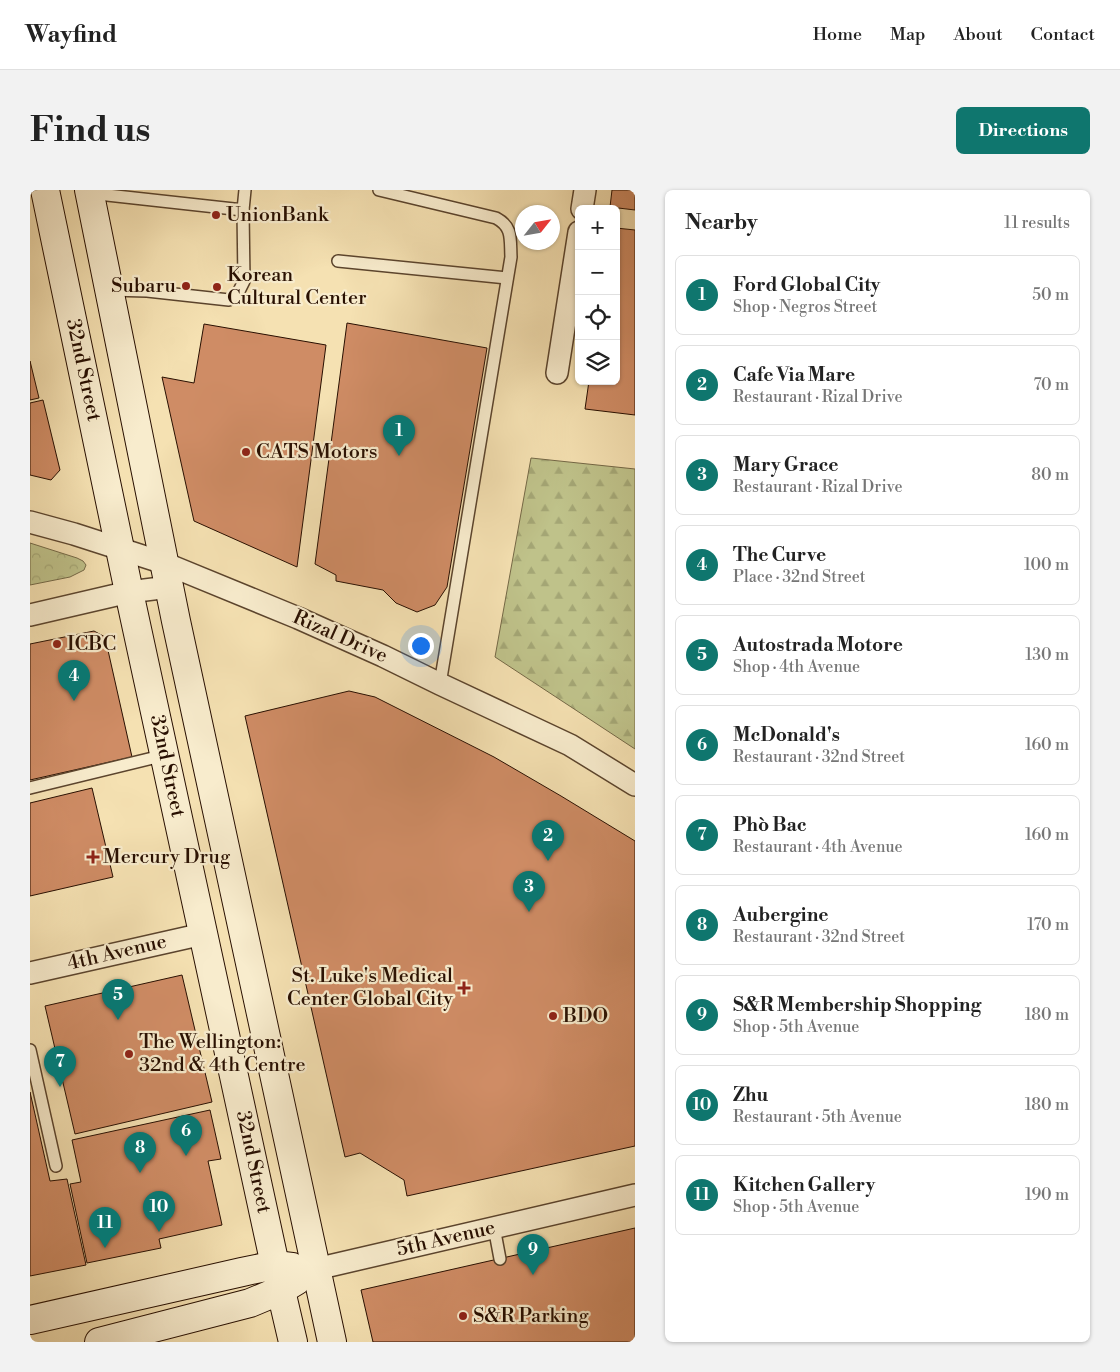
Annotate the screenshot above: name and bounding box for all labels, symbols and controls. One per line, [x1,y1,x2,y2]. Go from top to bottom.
text: Wayfind [25,20,117,50]
text: Home [813,23,862,46]
text: Map [890,23,926,46]
text: About [954,23,1003,46]
text: Contact [1031,23,1095,46]
button: Directions [956,107,1090,154]
text: Find us [30,109,150,152]
place label: UnionBank [226,203,330,228]
north arrow [515,205,560,250]
map controls [575,205,620,385]
button: + [575,205,620,250]
marker: UnionBank [210,209,222,221]
text: Nearby [685,210,758,236]
text: 11 results [1004,213,1070,233]
button: − [575,250,620,295]
place label: Korean Cultural Center [227,263,367,311]
text: Ford Global City [733,273,880,297]
place label: Subaru [111,274,177,299]
marker: Subaru [180,280,192,292]
marker: Korean Cultural Center [211,281,223,293]
text: 1 [698,285,706,305]
text: 50 m [1032,285,1069,305]
button: locate [575,295,620,340]
text: Shop · Negros Street [733,297,877,317]
street label: 32nd Street [60,316,106,424]
button: layers [575,340,620,385]
text: Cafe Via Mare [733,363,855,387]
text: 2 [697,375,707,395]
text: 70 m [1033,375,1069,395]
text: Restaurant · Rizal Drive [733,387,903,407]
pin: 1 [383,415,415,456]
place label: CATS Motors [256,440,377,465]
marker: CATS Motors [240,446,252,458]
text: Mary Grace [733,453,839,477]
text: 3 [697,465,707,485]
text: 80 m [1031,465,1069,485]
text: Restaurant · Rizal Drive [733,477,903,497]
text: The Curve [733,543,826,567]
text: 4 [697,555,707,575]
text: 100 m [1024,555,1069,575]
text: Place · 32nd Street [733,567,866,587]
street label: Rizal Drive [289,605,391,669]
place label: ICBC [67,632,116,657]
your location [408,633,434,659]
text: Autostrada Motore [733,633,903,657]
marker: ICBC [51,638,63,650]
text: 5 [697,645,707,665]
text: 130 m [1025,645,1069,665]
text: Shop · 4th Avenue [733,657,860,677]
pin: 4 [58,660,90,701]
street label: 32nd Street [144,712,190,820]
text: McDonald's [733,723,840,747]
text: 6 [697,735,707,755]
text: 160 m [1025,735,1069,755]
text: Restaurant · 32nd Street [733,747,905,767]
text: Phò Bac [733,813,807,837]
pin: 2 [532,820,564,861]
text: 7 [697,825,707,845]
text: 160 m [1025,825,1069,845]
text: Restaurant · 4th Avenue [733,837,903,857]
place label: Mercury Drug [103,845,231,870]
marker: Mercury Drug [87,851,99,863]
pin: 3 [513,871,545,912]
text: Aubergine [733,903,829,927]
text: 8 [697,915,707,935]
text: 170 m [1027,915,1069,935]
text: Restaurant · 32nd Street [733,927,905,947]
street label: 4th Avenue [65,929,169,977]
place label: St. Luke's Medical Center Global City [287,964,453,1012]
pin: 5 [102,979,134,1020]
marker: St. Luke's Medical Center Global City [457,981,471,995]
text: S&R Membership Shopping [733,993,981,1017]
place label: BDO [562,1004,608,1029]
text: 9 [697,1005,707,1025]
text: 180 m [1025,1005,1069,1025]
marker: BDO [547,1010,559,1022]
text: Shop · 5th Avenue [733,1017,859,1037]
place label: The Wellington: 32nd & 4th Centre [139,1030,306,1078]
pin: 7 [44,1046,76,1087]
marker: The Wellington: 32nd & 4th Centre [123,1048,135,1060]
text: Zhu [733,1083,768,1107]
text: 10 [693,1095,711,1115]
text: 180 m [1025,1095,1069,1115]
text: Restaurant · 5th Avenue [733,1107,902,1127]
street label: 32nd Street [230,1108,276,1216]
pin: 6 [170,1115,202,1156]
pin: 8 [124,1132,156,1173]
text: Kitchen Gallery [733,1173,875,1197]
text: 11 [694,1185,710,1205]
text: 190 m [1025,1185,1069,1205]
pin: 10 [143,1191,175,1232]
text: Shop · 5th Avenue [733,1197,859,1217]
pin: 11 [89,1207,121,1248]
street label: 5th Avenue [394,1216,498,1262]
pin: 9 [517,1234,549,1275]
place label: S&R Parking [473,1304,590,1329]
marker: S&R Parking [457,1310,469,1322]

